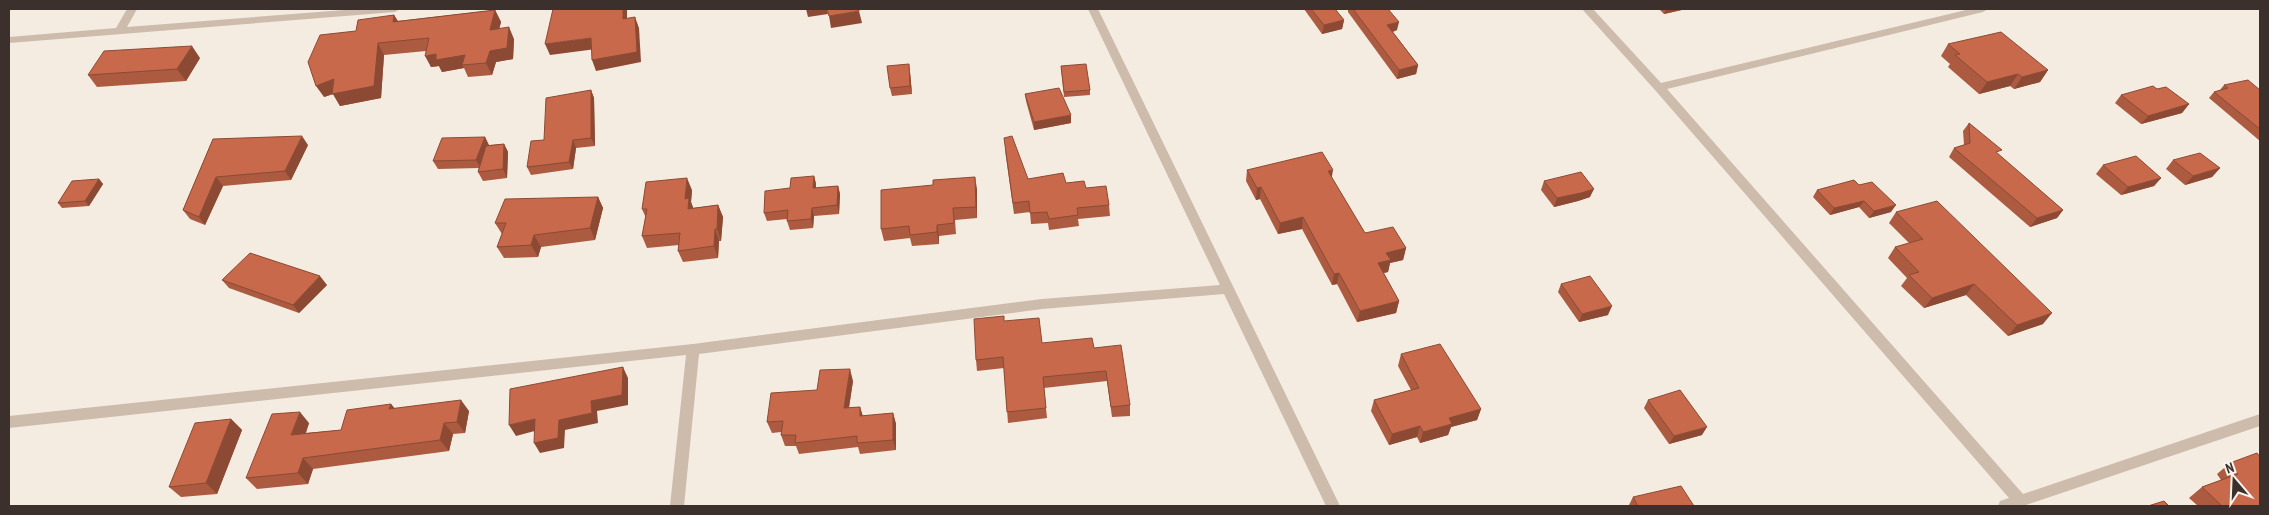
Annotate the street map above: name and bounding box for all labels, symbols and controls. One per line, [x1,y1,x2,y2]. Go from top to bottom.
north arrow [2209,455,2259,505]
text: N [2223,458,2236,477]

